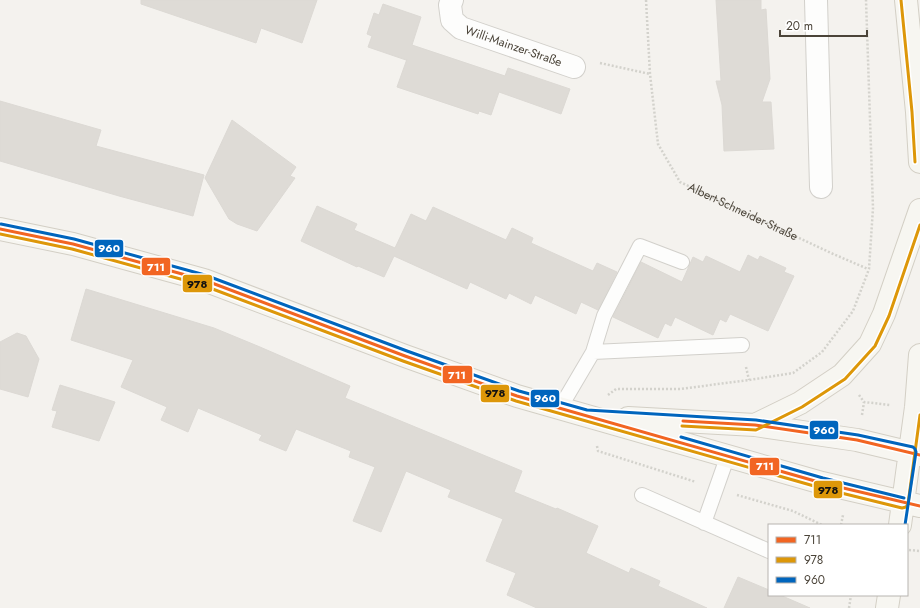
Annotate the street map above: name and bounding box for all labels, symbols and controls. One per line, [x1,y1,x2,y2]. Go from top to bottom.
scale bar [780,12,867,38]
text: 20 m [786,17,813,35]
street label: Willi-Mainzer-Straße [462,21,564,71]
street label: Albert-Schneider-Straße [685,178,801,245]
line badge: 960 [94,239,124,258]
text: 960 [98,240,120,256]
line badge: 711 [141,257,171,276]
text: 711 [147,259,165,275]
line badge: 978 [182,274,213,293]
text: 978 [187,276,207,292]
line badge: 711 [442,365,473,384]
text: 711 [448,367,466,383]
line badge: 978 [480,384,510,403]
text: 978 [485,385,505,401]
line badge: 960 [530,389,560,408]
text: 960 [534,390,556,406]
line badge: 960 [809,420,839,440]
text: 960 [813,422,835,438]
line badge: 711 [749,457,780,476]
text: 711 [756,458,774,474]
line badge: 978 [813,480,843,499]
text: 978 [818,482,838,498]
legend [768,524,908,596]
text: 711 [804,531,821,549]
text: 978 [804,551,823,569]
text: 960 [804,571,825,589]

